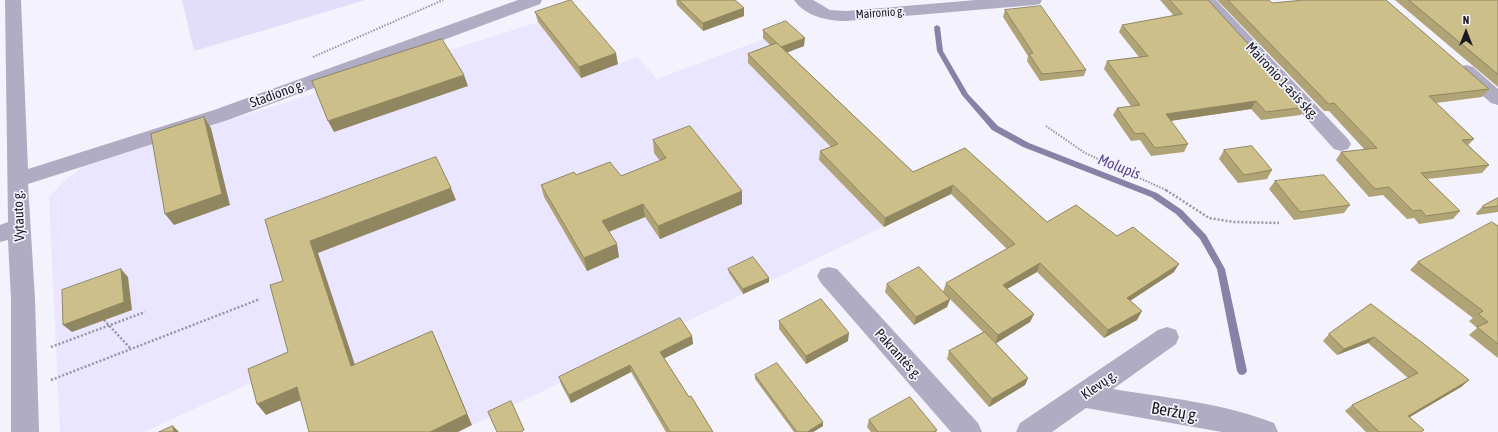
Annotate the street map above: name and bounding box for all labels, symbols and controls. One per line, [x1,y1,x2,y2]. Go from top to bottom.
street label: Maironio g. [855,4,905,22]
north arrow [1446,12,1486,52]
text: N [1463,14,1469,26]
street label: Maironio 1-asis skg. [1242,39,1322,123]
street label: Stadiono g. [248,76,306,112]
water label: Molupis [1095,151,1143,183]
street label: Vytauto g. [10,190,28,242]
street label: Pakrantės g. [871,325,925,383]
street label: Klevų g. [1078,367,1120,403]
street label: Beržų g. [1150,398,1200,426]

